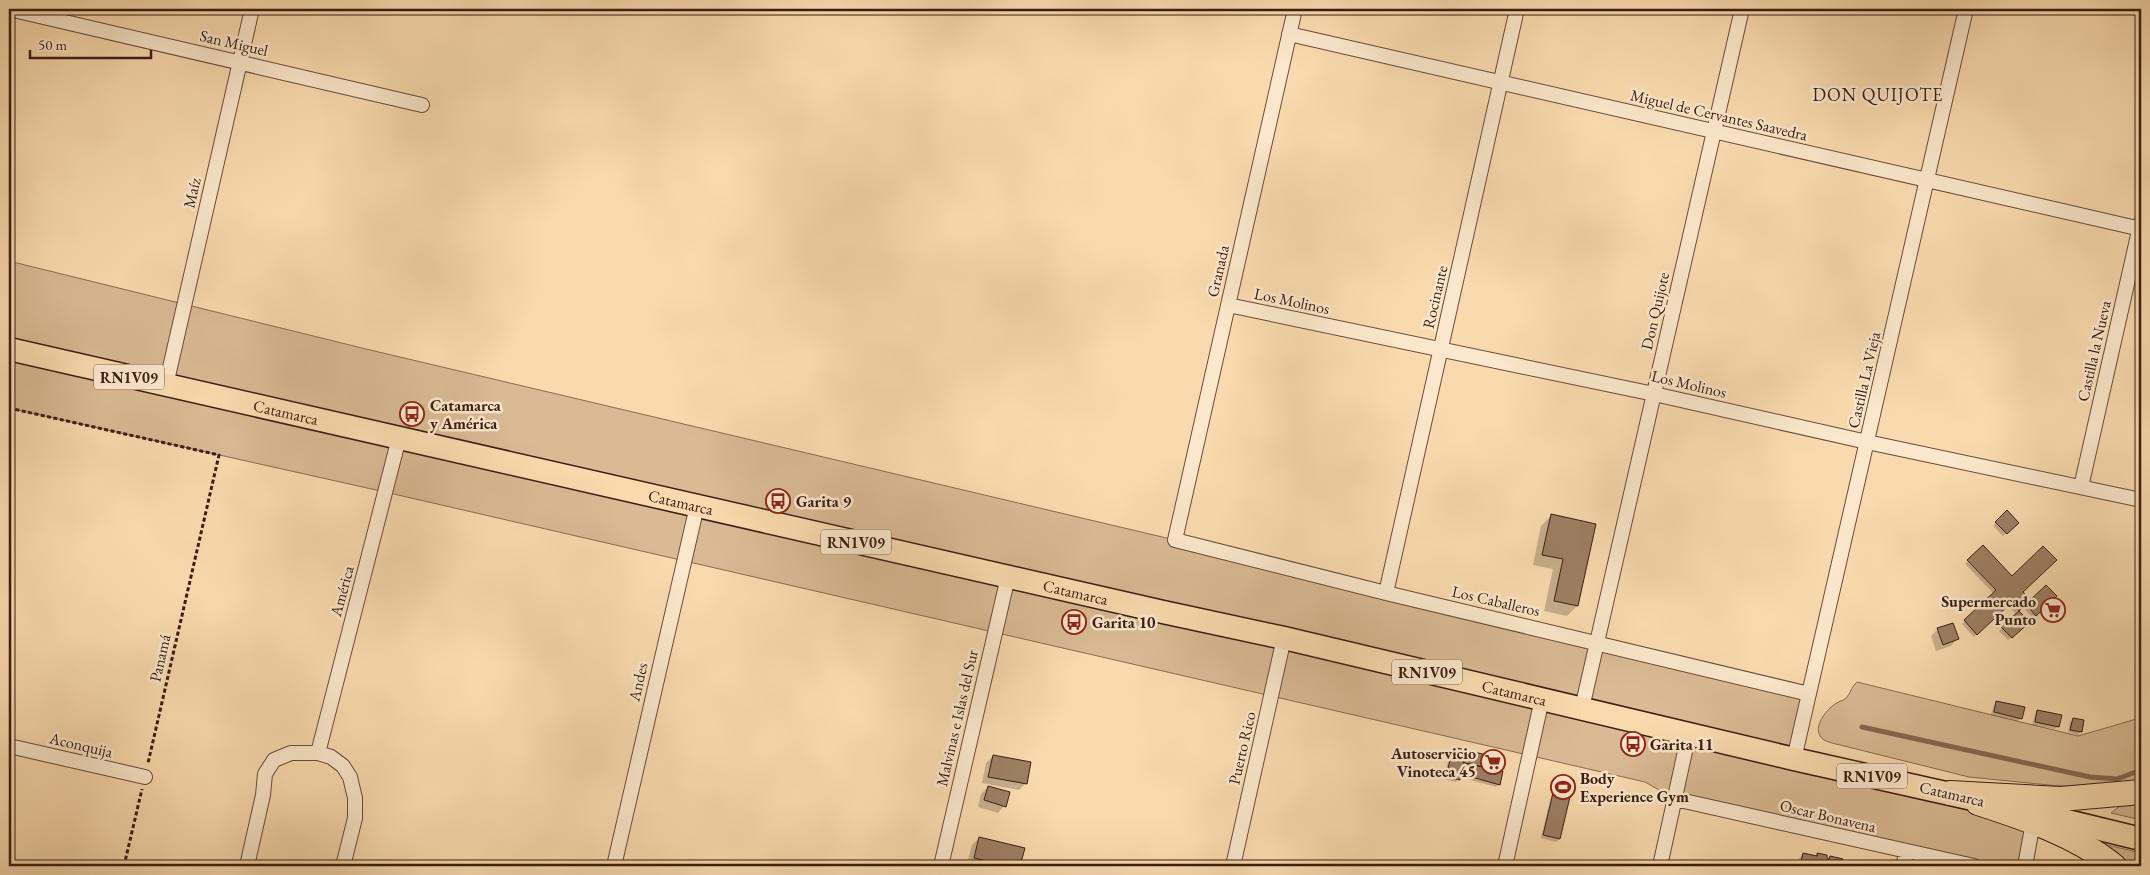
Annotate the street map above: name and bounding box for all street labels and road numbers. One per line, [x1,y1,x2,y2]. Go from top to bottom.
street label: San Miguel [198,25,270,61]
street label: Miguel de Cervantes Saavedra [1628,84,1810,146]
street label: Maíz [178,176,206,210]
street label: Granada [1202,242,1234,299]
street label: Rocinante [1418,263,1452,331]
street label: Don Quijote [1636,270,1674,352]
street label: Los Molinos [1252,283,1332,319]
street label: Castilla la Nueva [2072,298,2116,404]
street label: Castilla La Vieja [1843,329,1885,430]
road number: RN1V09 [94,364,164,390]
street label: Los Molinos [1649,365,1729,403]
street label: Catamarca [251,395,321,430]
street label: Catamarca [646,485,716,520]
road number: RN1V09 [821,530,891,554]
street label: América [325,563,359,620]
street label: Catamarca [1041,575,1111,610]
street label: Los Caballeros [1450,581,1542,621]
street label: Panamá [144,632,176,684]
street label: Malvinas e Islas del Sur [931,647,983,788]
road number: RN1V09 [1392,660,1462,684]
street label: Andes [623,661,653,704]
street label: Catamarca [1480,675,1549,711]
street label: Puerto Rico [1223,709,1261,787]
street label: Aconquija [46,727,115,763]
road number: RN1V09 [1837,764,1907,788]
street label: Catamarca [1917,776,1987,812]
street label: Oscar Bonavena [1778,795,1879,837]

